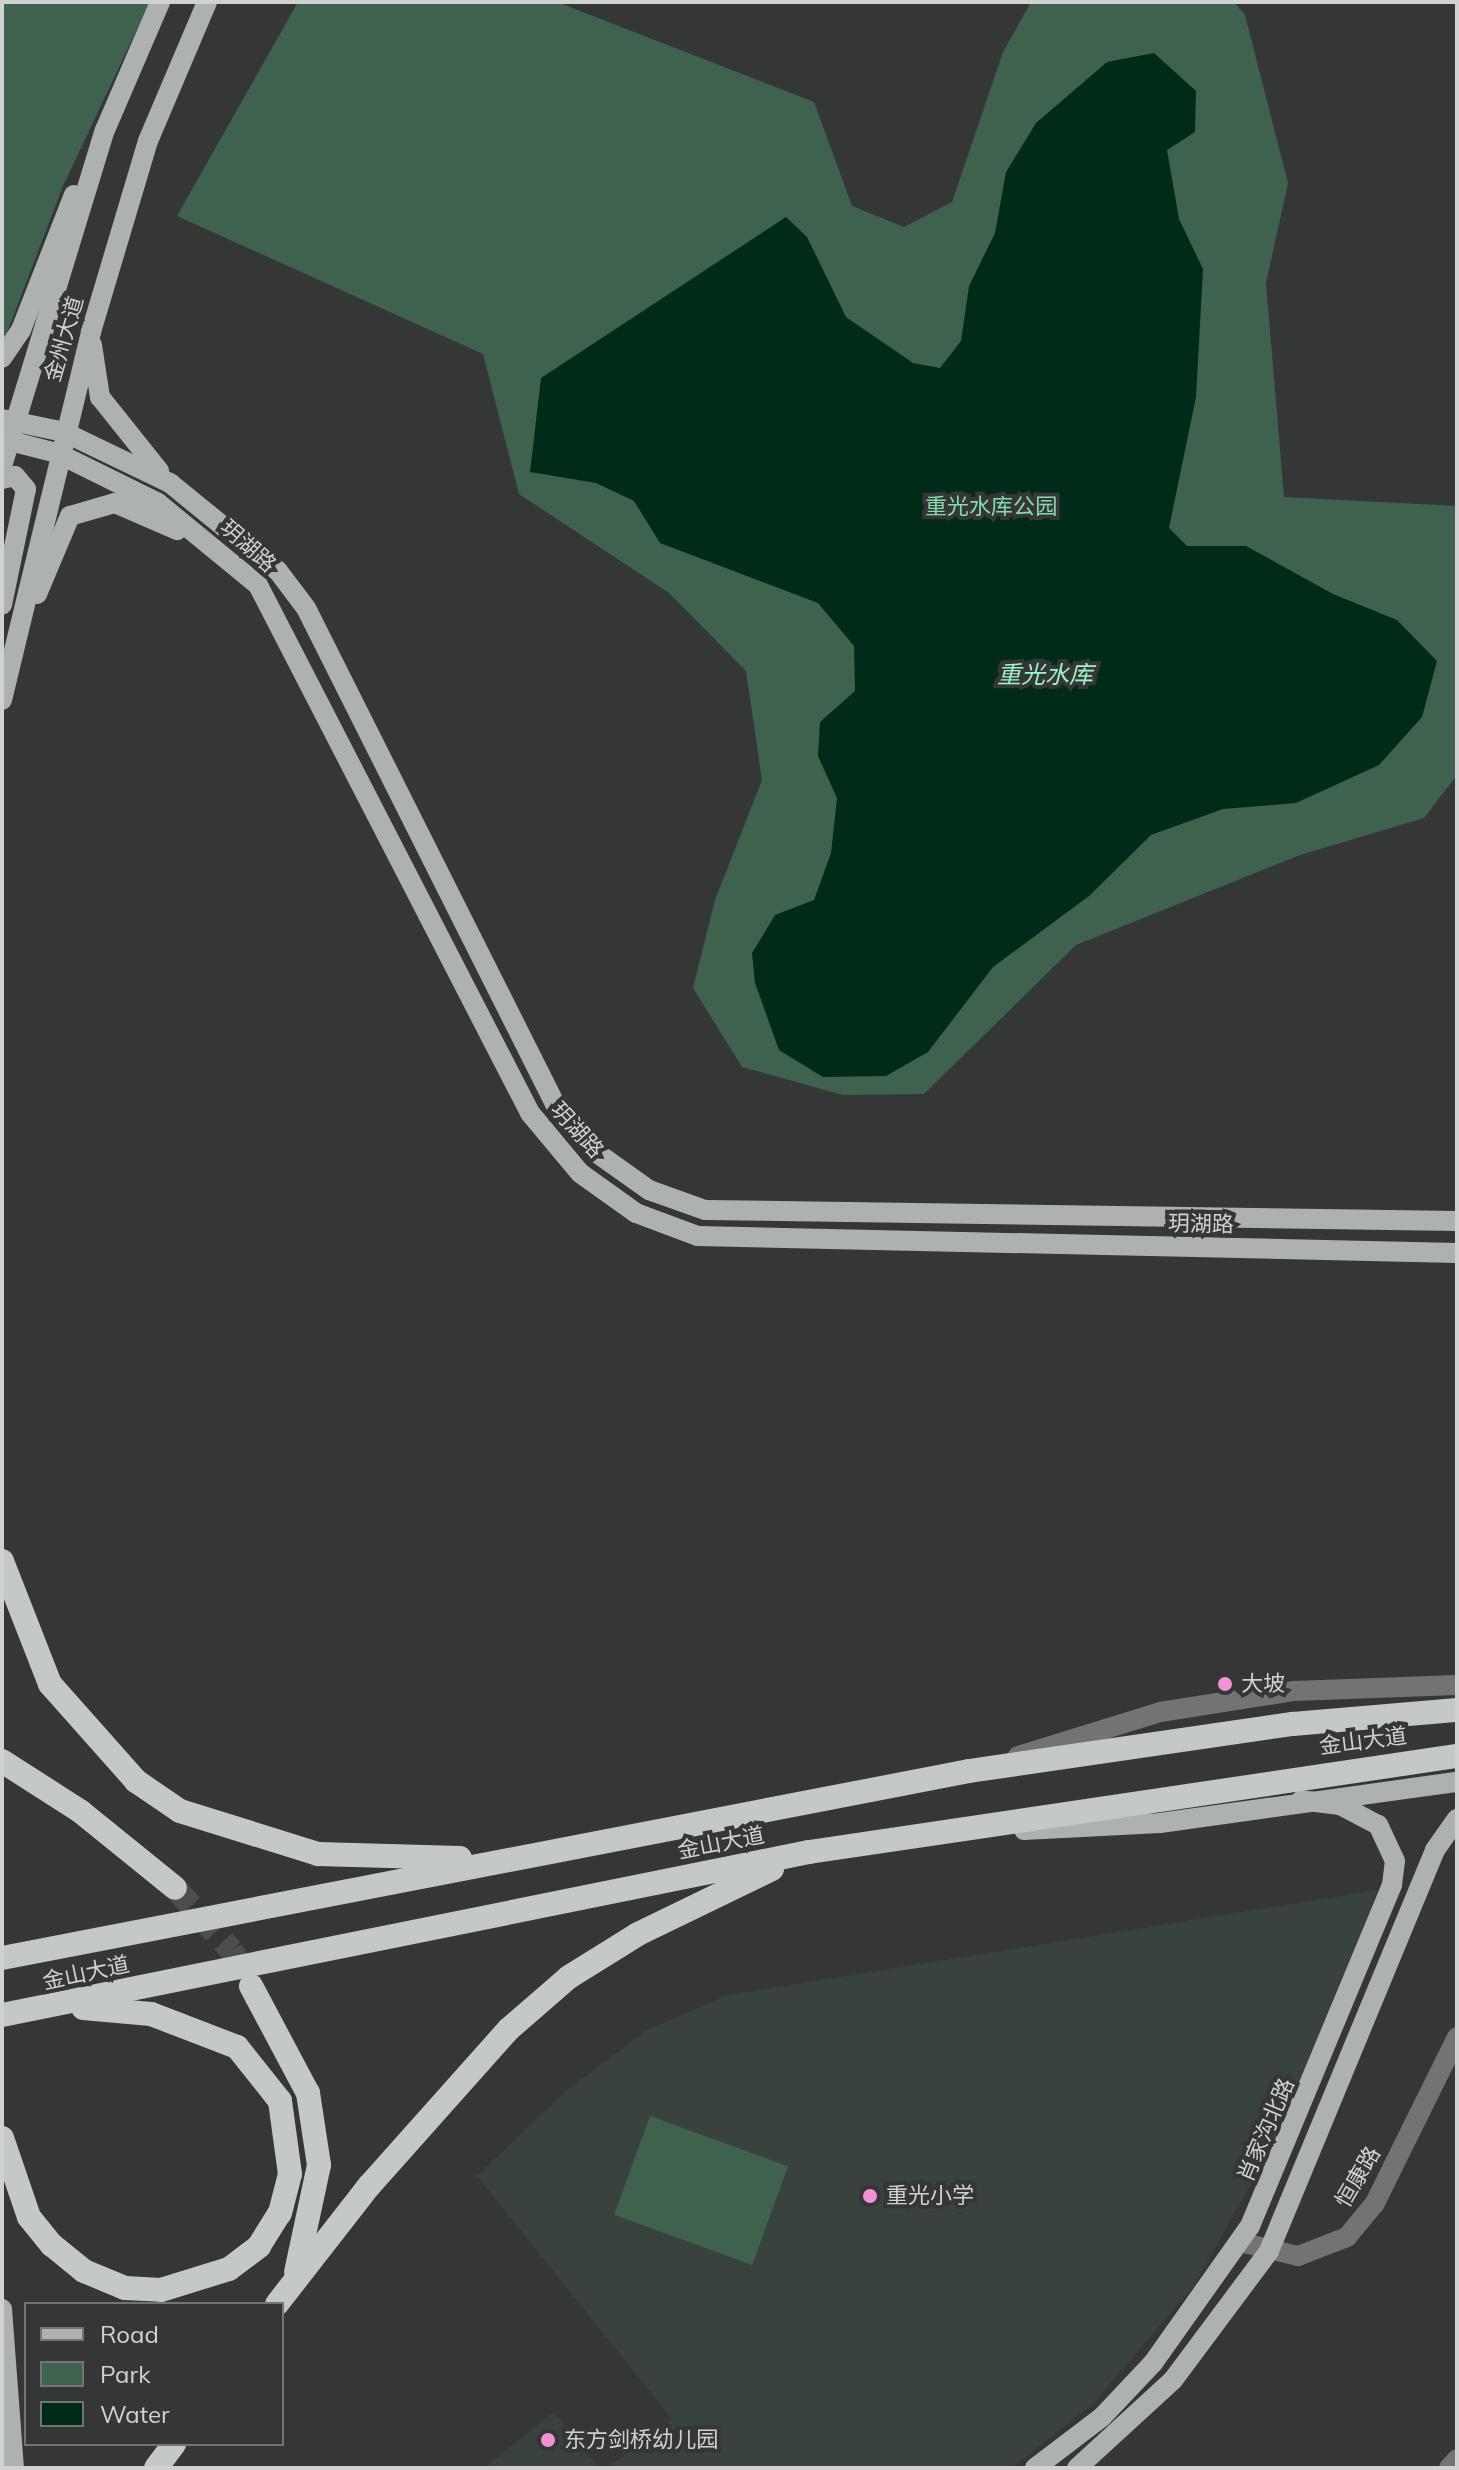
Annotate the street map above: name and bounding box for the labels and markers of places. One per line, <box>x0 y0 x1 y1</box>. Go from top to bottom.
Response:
place label: 大坡 <box>1241 1671 1285 1697</box>
marker: 大坡 <box>1216 1675 1234 1693</box>
place label: 重光小学 <box>886 2183 974 2209</box>
marker: 重光小学 <box>861 2187 879 2205</box>
place label: 东方剑桥幼儿园 <box>564 2427 718 2453</box>
marker: 东方剑桥幼儿园 <box>539 2431 557 2449</box>

